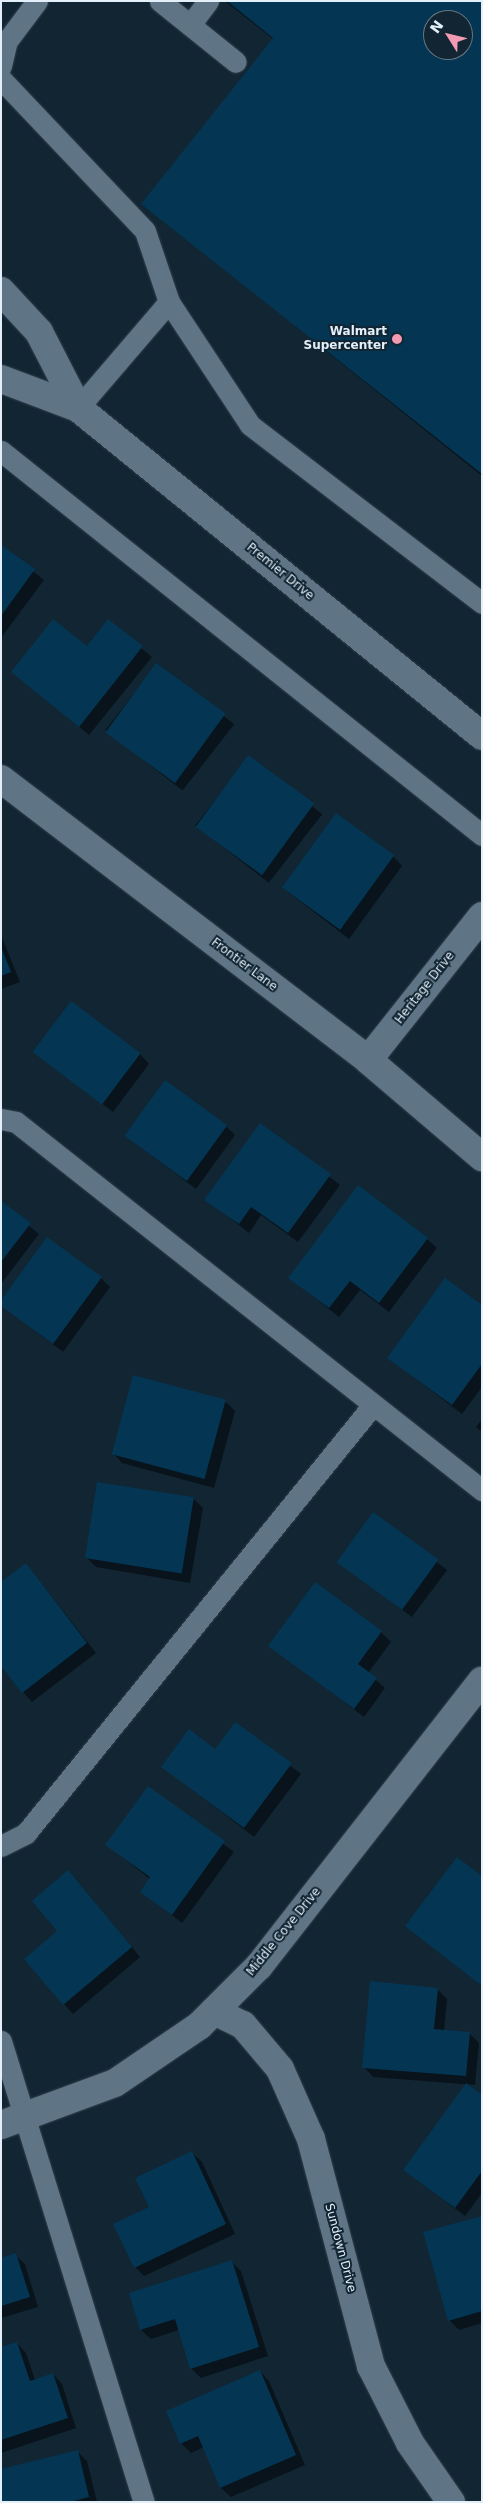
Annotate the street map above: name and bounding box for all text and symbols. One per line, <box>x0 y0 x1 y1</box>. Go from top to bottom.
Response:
north arrow <box>423 10 473 60</box>
text: N <box>427 17 447 36</box>
place label: Walmart Supercenter <box>304 325 387 353</box>
marker: Walmart Supercenter <box>391 333 403 345</box>
street label: Premier Drive <box>244 541 316 603</box>
street label: Frontier Lane <box>208 936 280 994</box>
street label: Heritage Drive <box>392 949 458 1027</box>
street label: Middle Cove Drive <box>244 1885 324 1979</box>
street label: Sundown Drive <box>321 2202 359 2294</box>

